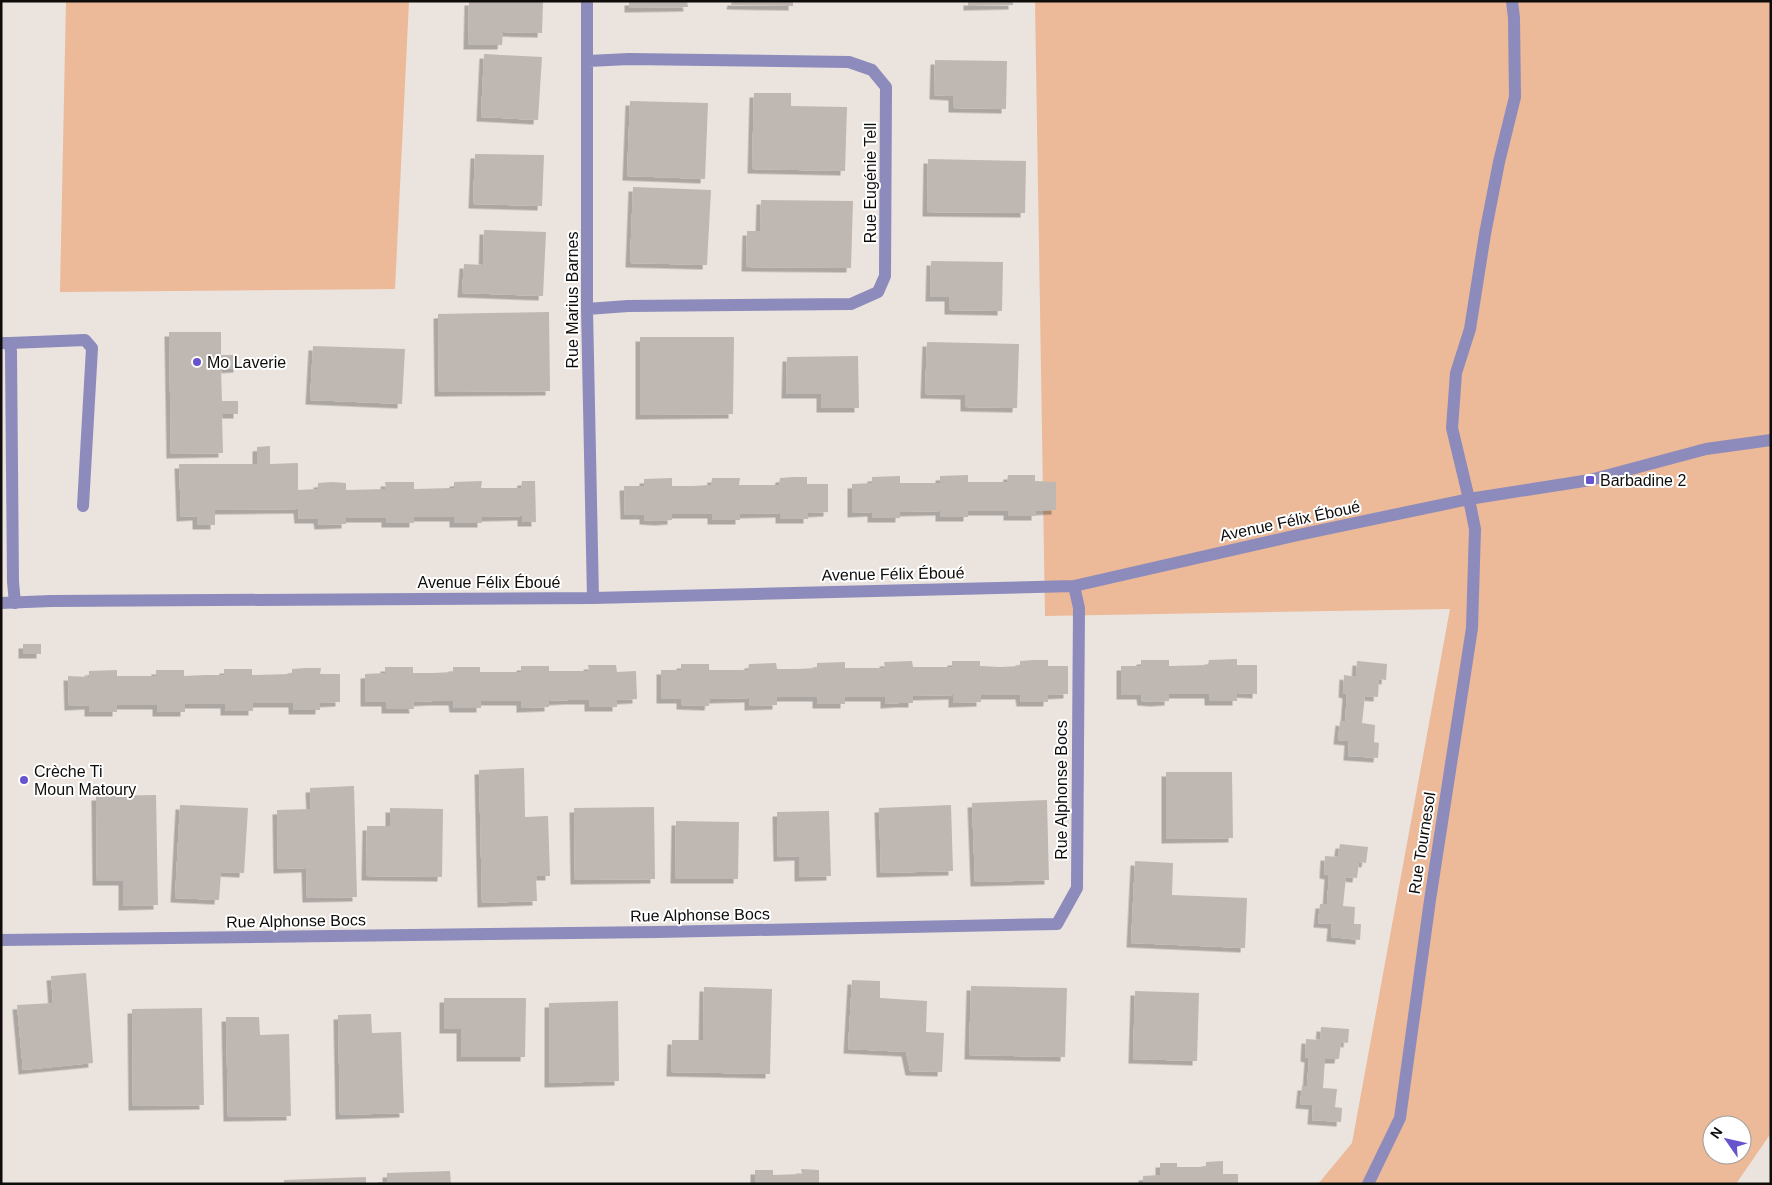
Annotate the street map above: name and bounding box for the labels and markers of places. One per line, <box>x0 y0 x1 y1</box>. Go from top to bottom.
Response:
place label: Mo Laverie <box>207 354 286 371</box>
marker: Mo Laverie <box>191 356 203 368</box>
place label: Barbadine 2 <box>1600 472 1686 489</box>
marker: Barbadine 2 <box>1584 474 1596 486</box>
place label: Crèche Ti Moun Matoury <box>34 763 136 798</box>
marker: Crèche Ti Moun Matoury <box>18 774 30 786</box>

